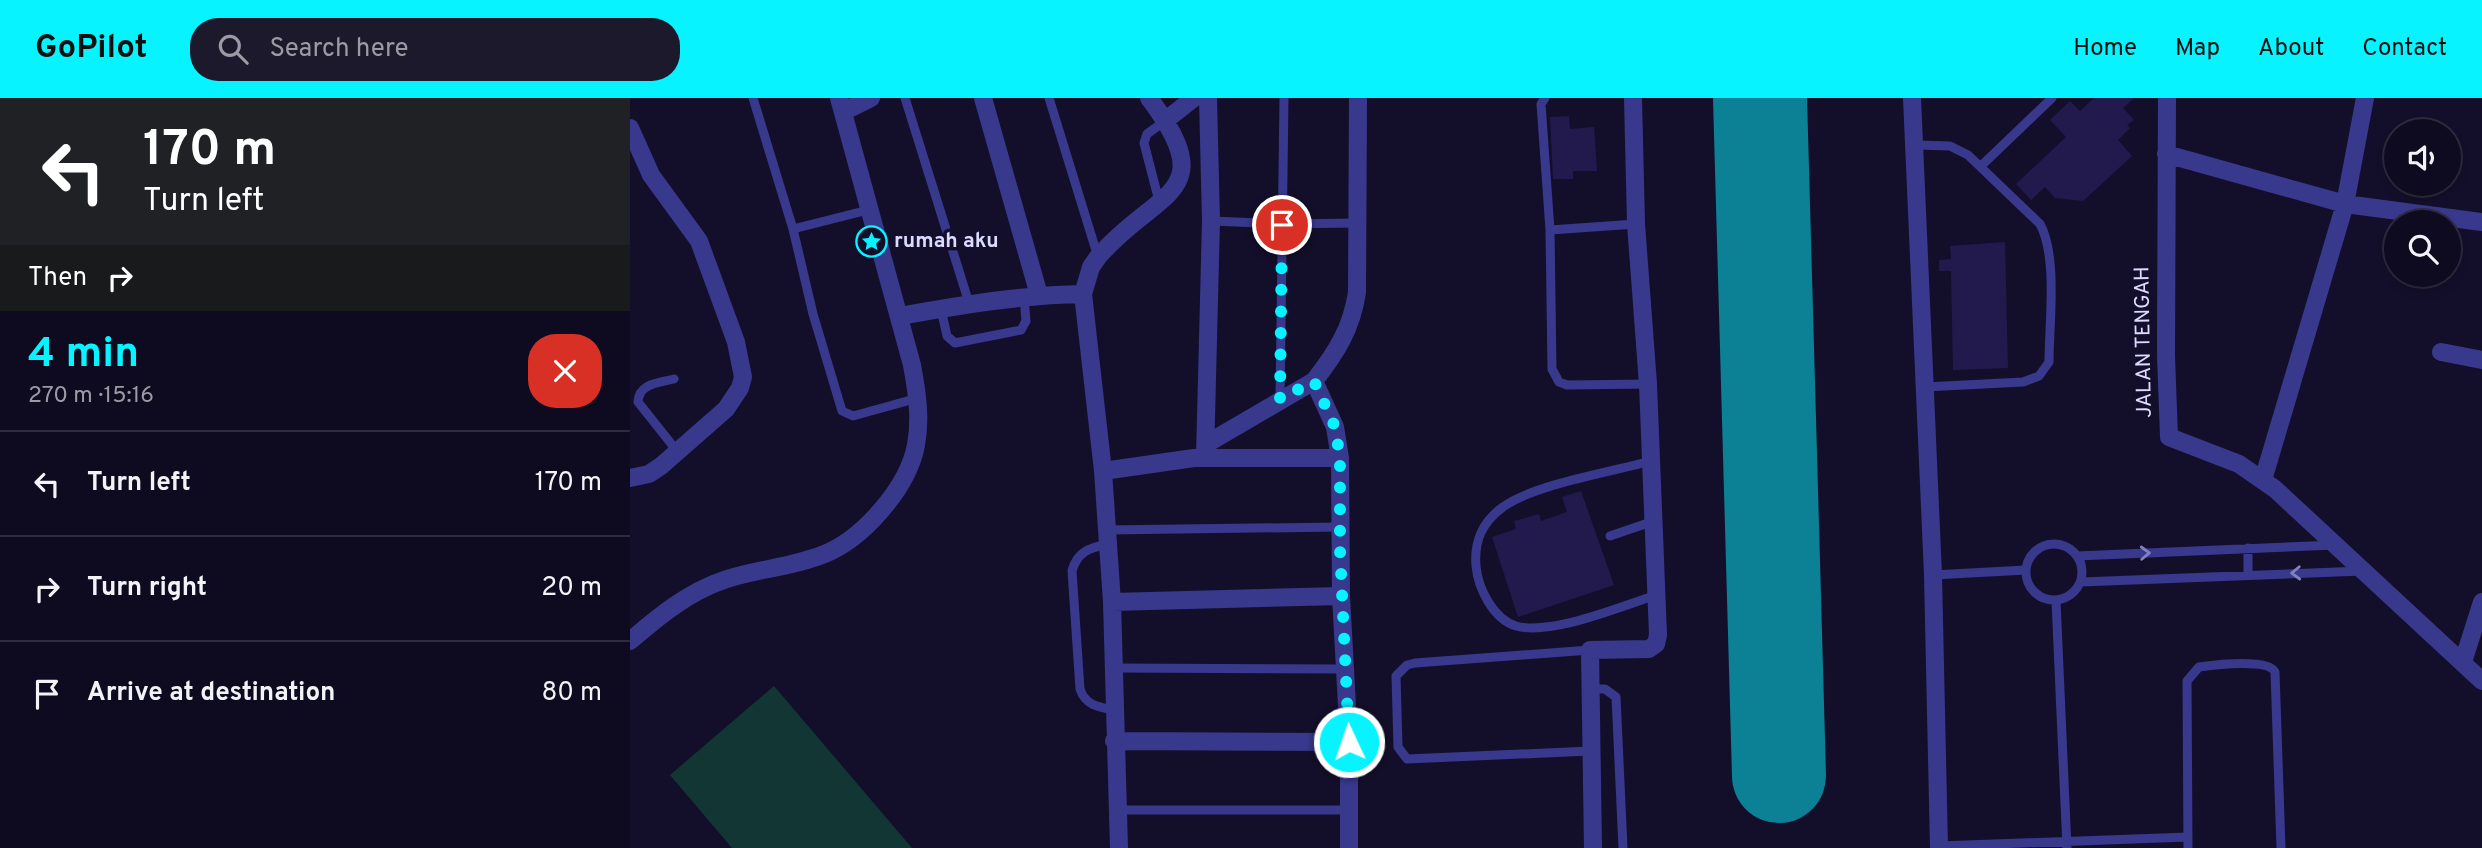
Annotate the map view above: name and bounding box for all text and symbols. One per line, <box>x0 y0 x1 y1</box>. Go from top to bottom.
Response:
search box <box>190 18 680 81</box>
text: GoPilot <box>35 28 148 70</box>
icon: search <box>214 30 252 68</box>
text: Search here <box>270 33 408 66</box>
text: Home <box>2073 34 2137 64</box>
text: Map <box>2175 34 2220 64</box>
text: About <box>2258 34 2324 64</box>
text: Contact <box>2362 34 2447 64</box>
map controls <box>2384 119 2461 287</box>
button: sound <box>2384 119 2461 196</box>
text: 170 m <box>143 121 276 183</box>
icon: left <box>28 126 119 217</box>
text: Turn left <box>143 182 264 222</box>
pin <box>1252 195 1312 255</box>
icon: arrive <box>1263 206 1301 244</box>
button: search <box>2384 210 2461 287</box>
place icon: rumah aku <box>854 224 888 258</box>
place label: rumah aku <box>894 228 999 255</box>
icon: right <box>101 259 139 297</box>
text: Then <box>28 262 87 295</box>
street label: JALAN TENGAH <box>2129 266 2159 418</box>
text: 4 min <box>28 329 139 382</box>
button: close <box>528 334 602 408</box>
text: 270 m · 15:16 <box>28 382 154 411</box>
icon: left <box>28 465 66 503</box>
text: Turn left <box>87 467 191 500</box>
text: 170 m <box>535 467 602 500</box>
one-way arrow <box>2140 545 2151 560</box>
one-way arrow <box>2290 566 2301 581</box>
icon: right <box>28 570 66 608</box>
text: Turn right <box>87 572 207 605</box>
text: 20 m <box>541 572 602 605</box>
icon: arrive <box>28 675 66 713</box>
text: Arrive at destination <box>87 677 335 710</box>
text: 80 m <box>542 677 602 710</box>
position arrow <box>1312 705 1386 779</box>

